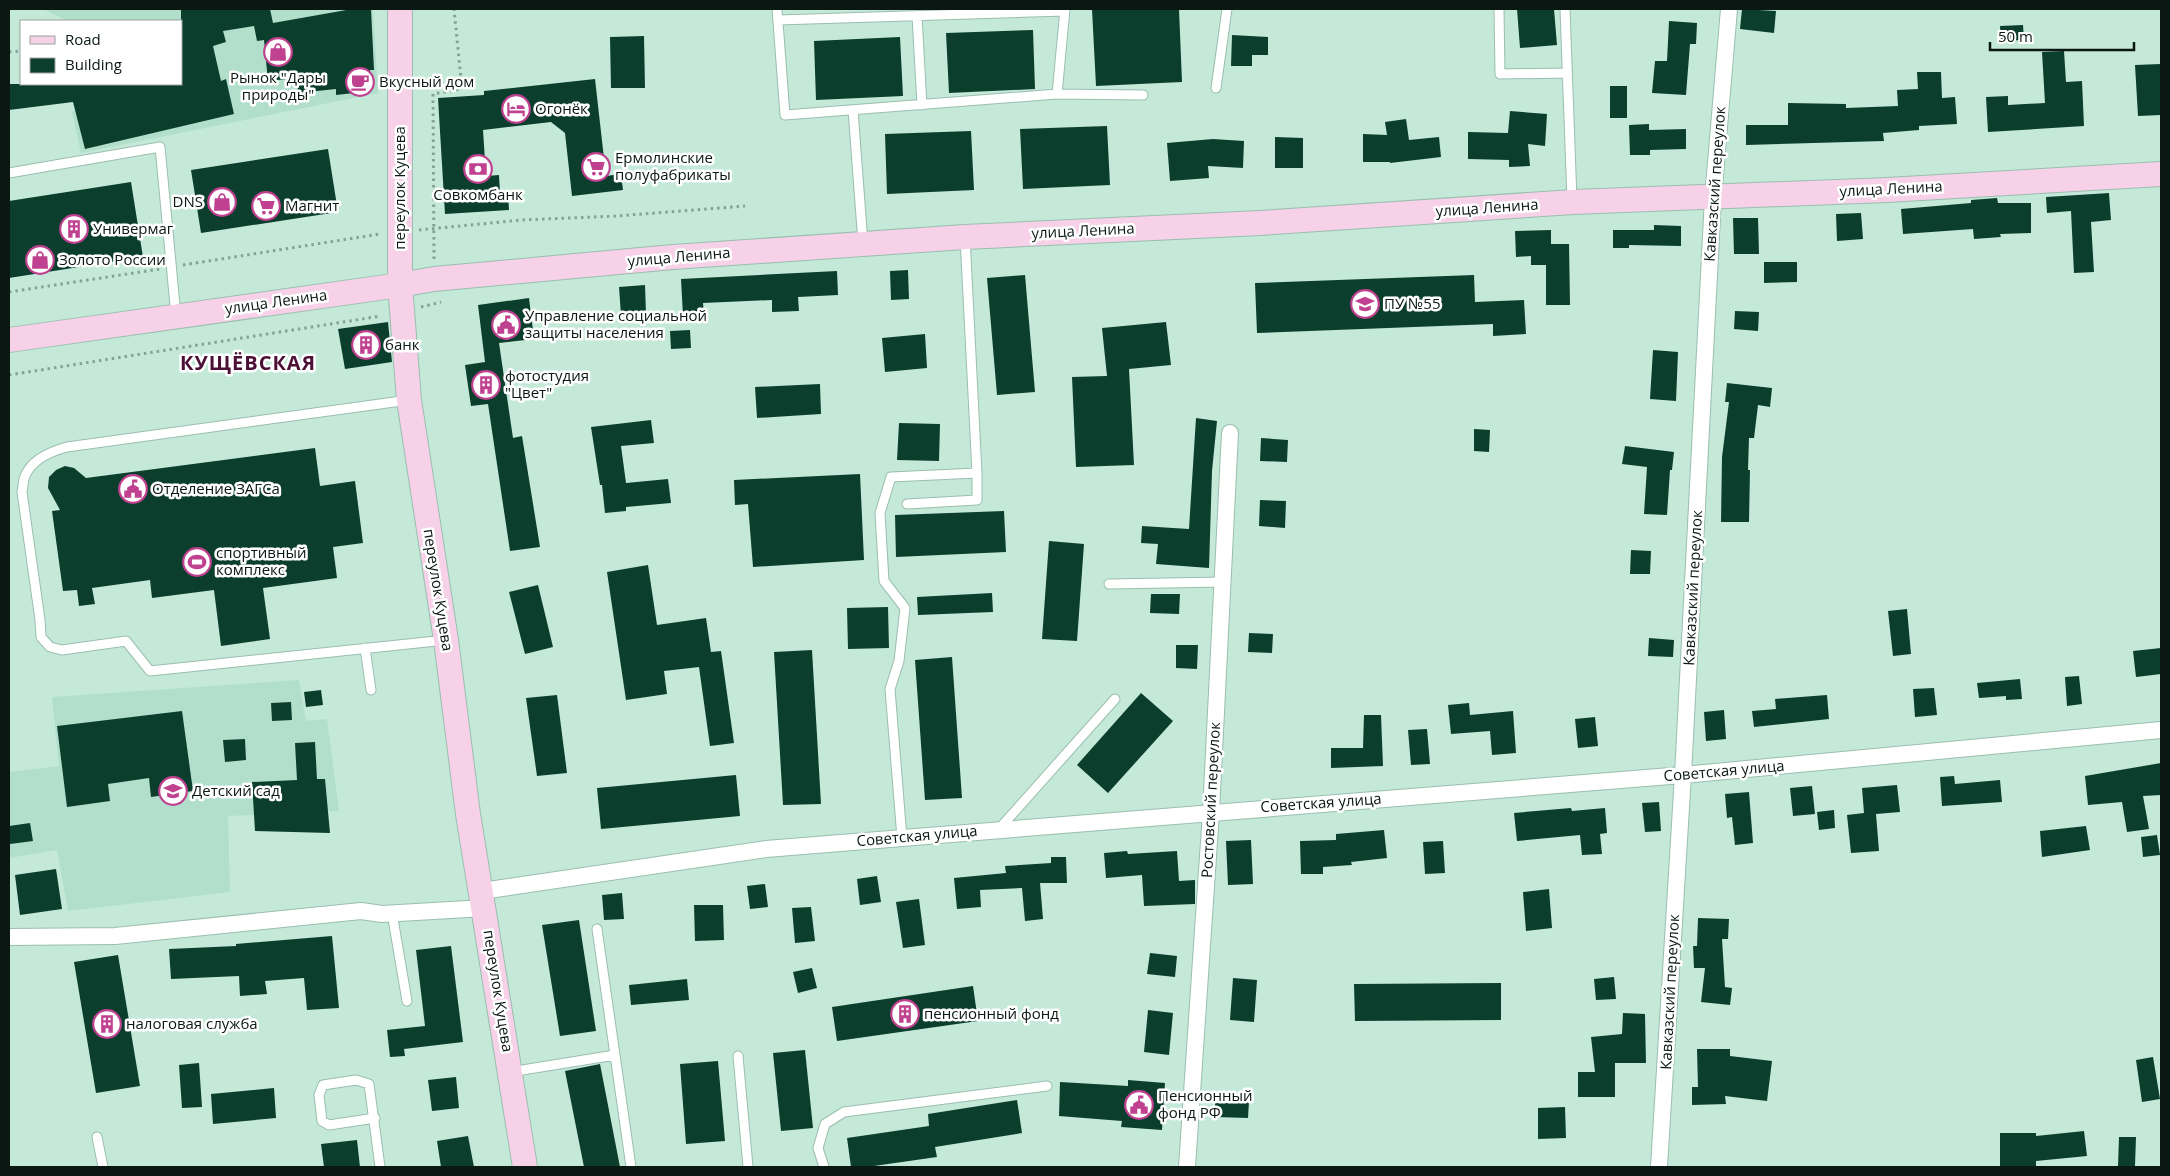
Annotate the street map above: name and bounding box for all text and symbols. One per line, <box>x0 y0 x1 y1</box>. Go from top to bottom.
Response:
legend <box>20 20 182 85</box>
scale bar <box>1990 20 2134 52</box>
text: 50 m <box>1998 26 2033 46</box>
text: Road <box>65 29 101 49</box>
shop icon: Рынок "Дары природы" <box>263 37 293 67</box>
text: Building <box>65 54 122 74</box>
place label: Рынок "Дары природы" <box>230 67 326 104</box>
cafe icon: Вкусный дом <box>345 67 375 97</box>
place label: Вкусный дом <box>379 71 474 91</box>
hotel icon: Огонёк <box>501 94 531 124</box>
place label: Огонёк <box>535 98 588 118</box>
street label: Кавказский переулок <box>1699 105 1729 262</box>
street label: переулок Куцева <box>389 126 409 250</box>
place label: Ермолинские полуфабрикаты <box>615 147 731 184</box>
supermarket icon: Ермолинские полуфабрикаты <box>581 152 611 182</box>
bank icon: Совкомбанк <box>463 154 493 184</box>
street label: улица Ленина <box>1839 175 1943 201</box>
place label: Совкомбанк <box>433 184 523 204</box>
shop icon: DNS <box>207 187 237 217</box>
place label: DNS <box>173 191 203 211</box>
supermarket icon: Магнит <box>251 191 281 221</box>
street label: улица Ленина <box>1435 193 1539 221</box>
place label: Магнит <box>285 195 339 215</box>
building icon: Универмаг <box>59 214 89 244</box>
street label: улица Ленина <box>1031 217 1135 243</box>
place label: Универмаг <box>93 218 174 238</box>
street label: улица Ленина <box>627 242 731 270</box>
shop icon: Золото России <box>25 245 55 275</box>
place label: Золото России <box>59 249 166 269</box>
street label: улица Ленина <box>223 284 328 318</box>
school or university icon: ПУ №55 <box>1350 289 1380 319</box>
place label: ПУ №55 <box>1384 293 1441 313</box>
place label: Управление социальной защиты населения <box>525 305 707 342</box>
public building icon: Управление социальной защиты населения <box>491 310 521 340</box>
building icon: банк <box>351 330 381 360</box>
place label: банк <box>385 334 420 354</box>
district label: КУЩЁВСКАЯ <box>180 349 316 376</box>
place label: фотостудия "Цвет" <box>505 365 589 402</box>
building icon: фотостудия "Цвет" <box>471 370 501 400</box>
public building icon: Отделение ЗАГСа <box>118 474 148 504</box>
place label: Отделение ЗАГСа <box>152 478 280 498</box>
street label: Кавказский переулок <box>1678 510 1706 666</box>
street label: переулок Куцева <box>419 527 459 652</box>
place label: спортивный комплекс <box>216 542 306 579</box>
sports icon: спортивный комплекс <box>182 547 212 577</box>
street label: Ростовский переулок <box>1196 721 1224 878</box>
street label: Советская улица <box>1663 755 1785 785</box>
school or university icon: Детский сад <box>158 776 188 806</box>
place label: Детский сад <box>192 780 280 800</box>
street label: Советская улица <box>1260 788 1382 816</box>
street label: Советская улица <box>856 820 978 850</box>
street label: Кавказский переулок <box>1655 914 1683 1070</box>
street label: переулок Куцева <box>479 928 519 1053</box>
building icon: пенсионный фонд <box>890 999 920 1029</box>
place label: пенсионный фонд <box>924 1003 1059 1023</box>
building icon: налоговая служба <box>92 1009 122 1039</box>
place label: налоговая служба <box>126 1013 258 1033</box>
place label: Пенсионный фонд РФ <box>1158 1085 1253 1122</box>
public building icon: Пенсионный фонд РФ <box>1124 1090 1154 1120</box>

